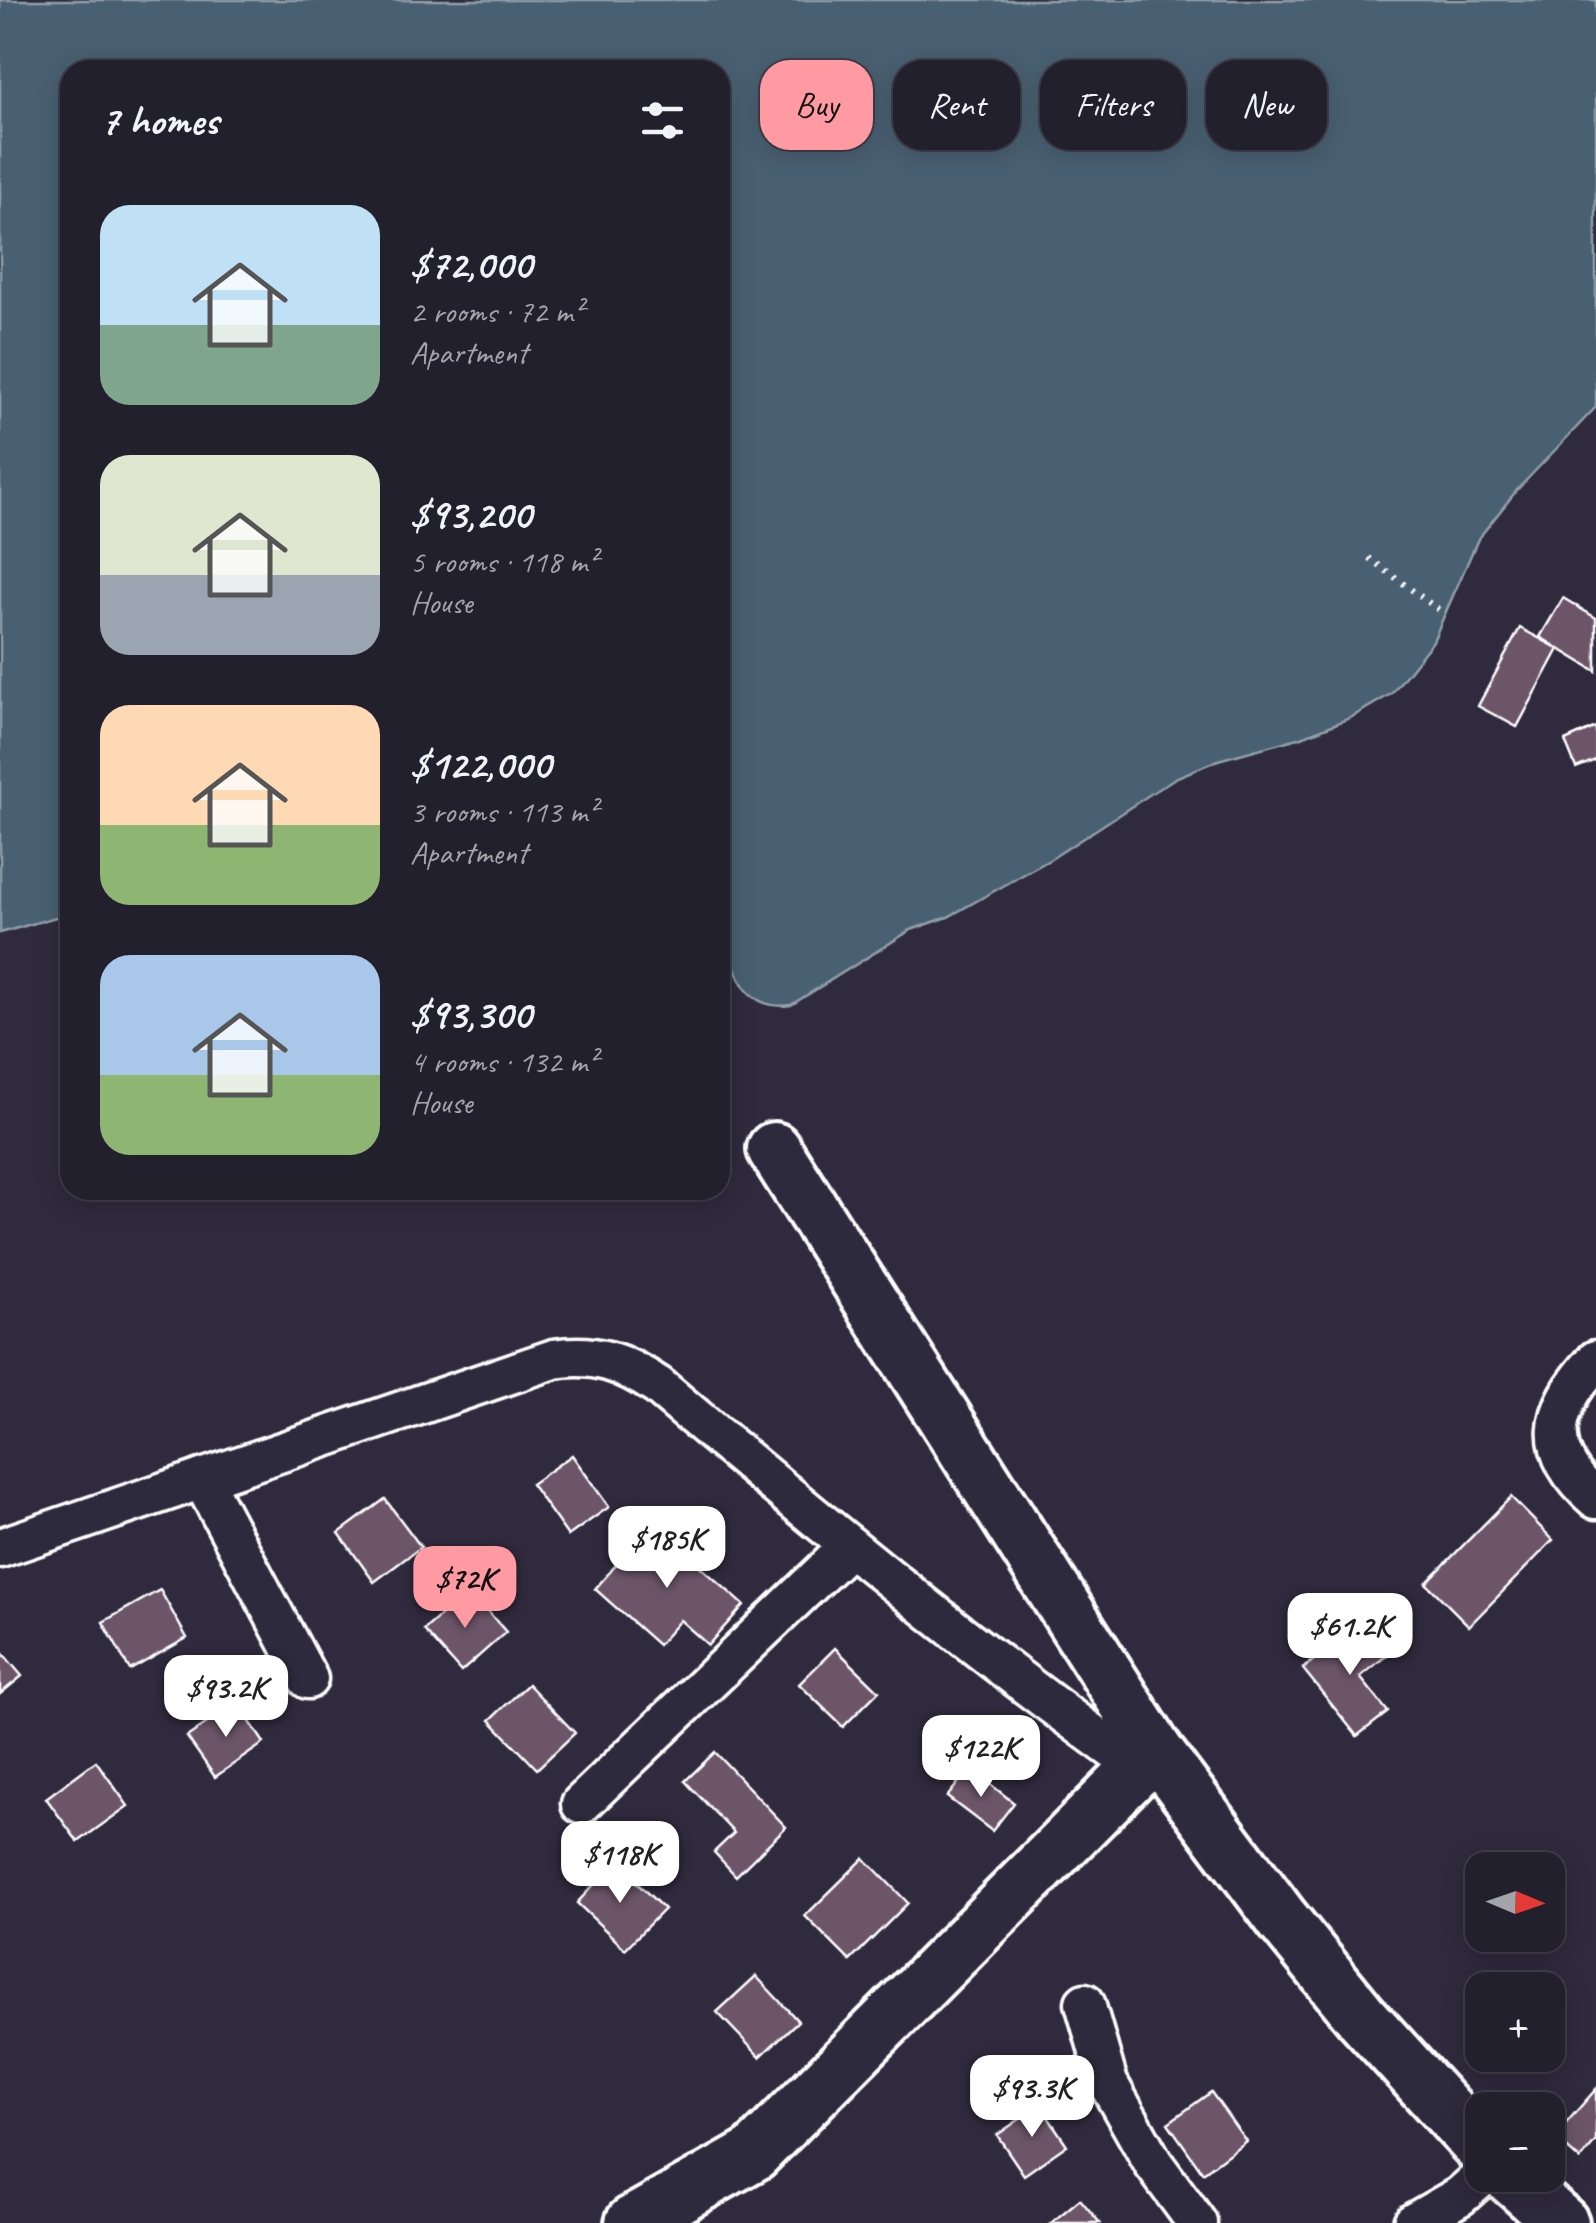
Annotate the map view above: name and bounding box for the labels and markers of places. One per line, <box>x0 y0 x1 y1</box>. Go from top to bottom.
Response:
pin: $185K <box>597 1506 737 1591</box>
pin: $72K <box>406 1546 524 1631</box>
pin: $61.2K <box>1269 1593 1431 1678</box>
pin: $93.2K <box>145 1655 307 1740</box>
pin: $122K <box>911 1715 1051 1800</box>
pin: $118K <box>550 1821 690 1906</box>
pin: $93.3K <box>951 2055 1113 2140</box>

